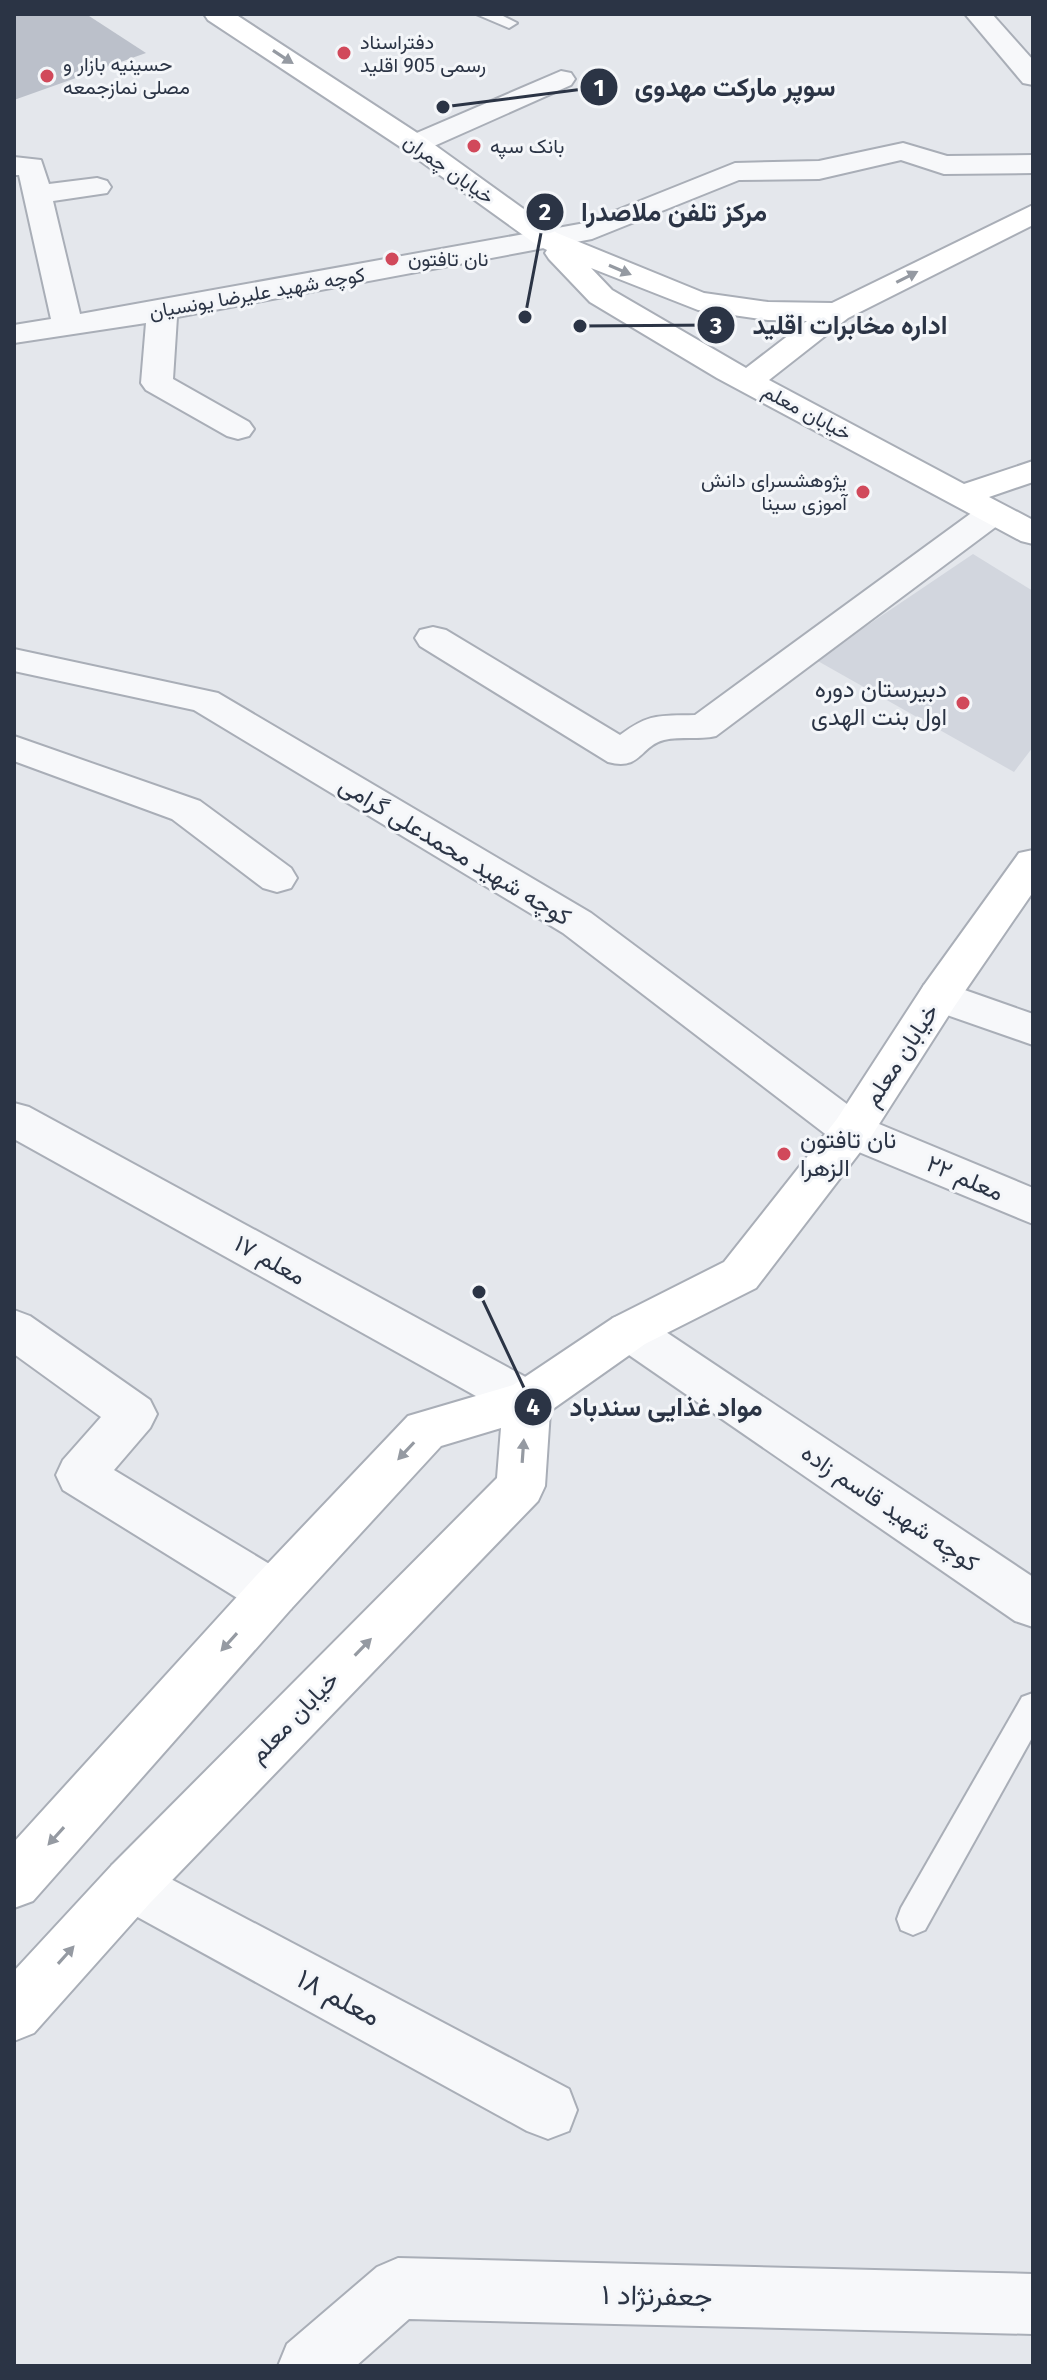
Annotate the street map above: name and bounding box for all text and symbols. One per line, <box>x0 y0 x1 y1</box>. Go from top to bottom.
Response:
place label: دفتراسناد رسمی 905 اقلید <box>360 30 486 78</box>
marker: دفتراسناد رسمی 905 اقلید <box>335 44 353 62</box>
one-way arrow <box>272 49 293 64</box>
place label: حسینیه بازار و مصلی نمازجمعه <box>63 52 190 100</box>
callout: سوپر مارکت مهدوی <box>579 62 851 112</box>
marker: حسینیه بازار و مصلی نمازجمعه <box>38 67 56 85</box>
text: سوپر مارکت مهدوی <box>635 72 835 105</box>
text: 1 <box>593 74 605 102</box>
street label: خیابان چمران <box>398 129 499 211</box>
place label: بانک سپه <box>490 134 564 160</box>
marker: بانک سپه <box>465 137 483 155</box>
callout: مرکز تلفن ملاصدرا <box>525 187 783 237</box>
text: مرکز تلفن ملاصدرا <box>581 197 767 228</box>
text: 2 <box>539 198 551 226</box>
place label: نان تافتون <box>408 247 488 272</box>
marker: نان تافتون <box>383 250 401 268</box>
street label: کوچه شهید علیرضا یونسیان <box>147 262 367 326</box>
one-way arrow <box>608 263 632 276</box>
one-way arrow <box>895 270 918 284</box>
callout: اداره مخابرات اقلید <box>696 300 963 350</box>
text: اداره مخابرات اقلید <box>753 310 947 341</box>
text: 3 <box>709 312 722 340</box>
street label: خیابان معلم <box>758 379 855 446</box>
place label: پژوهشسرای دانش آموزی سینا <box>701 468 848 516</box>
marker: پژوهشسرای دانش آموزی سینا <box>854 483 872 501</box>
place label: دبیرستان دوره اول بنت الهدی <box>811 675 947 732</box>
marker: دبیرستان دوره اول بنت الهدی <box>954 694 972 712</box>
street label: کوچه شهید محمدعلی گرامی <box>333 771 576 933</box>
street label: خیابان معلم <box>858 999 946 1113</box>
place label: نان تافتون الزهرا <box>800 1126 896 1183</box>
marker: نان تافتون الزهرا <box>775 1145 793 1163</box>
street label: معلم ۲۲ <box>922 1149 1008 1209</box>
street label: معلم ۱۷ <box>229 1229 310 1293</box>
callout: مواد غذایی سندباد <box>513 1382 778 1432</box>
text: مواد غذایی سندباد <box>569 1392 763 1423</box>
text: 4 <box>526 1393 540 1421</box>
one-way arrow <box>517 1438 530 1463</box>
street label: کوچه شهید قاسم زاده <box>795 1438 984 1579</box>
one-way arrow <box>397 1441 415 1460</box>
one-way arrow <box>221 1631 238 1651</box>
one-way arrow <box>353 1638 372 1657</box>
street label: خیابان معلم <box>243 1665 346 1770</box>
one-way arrow <box>48 1825 65 1845</box>
one-way arrow <box>57 1946 75 1965</box>
street label: معلم ۱۸ <box>291 1962 386 2035</box>
street label: جعفرنژاد ۱ <box>601 2278 713 2314</box>

